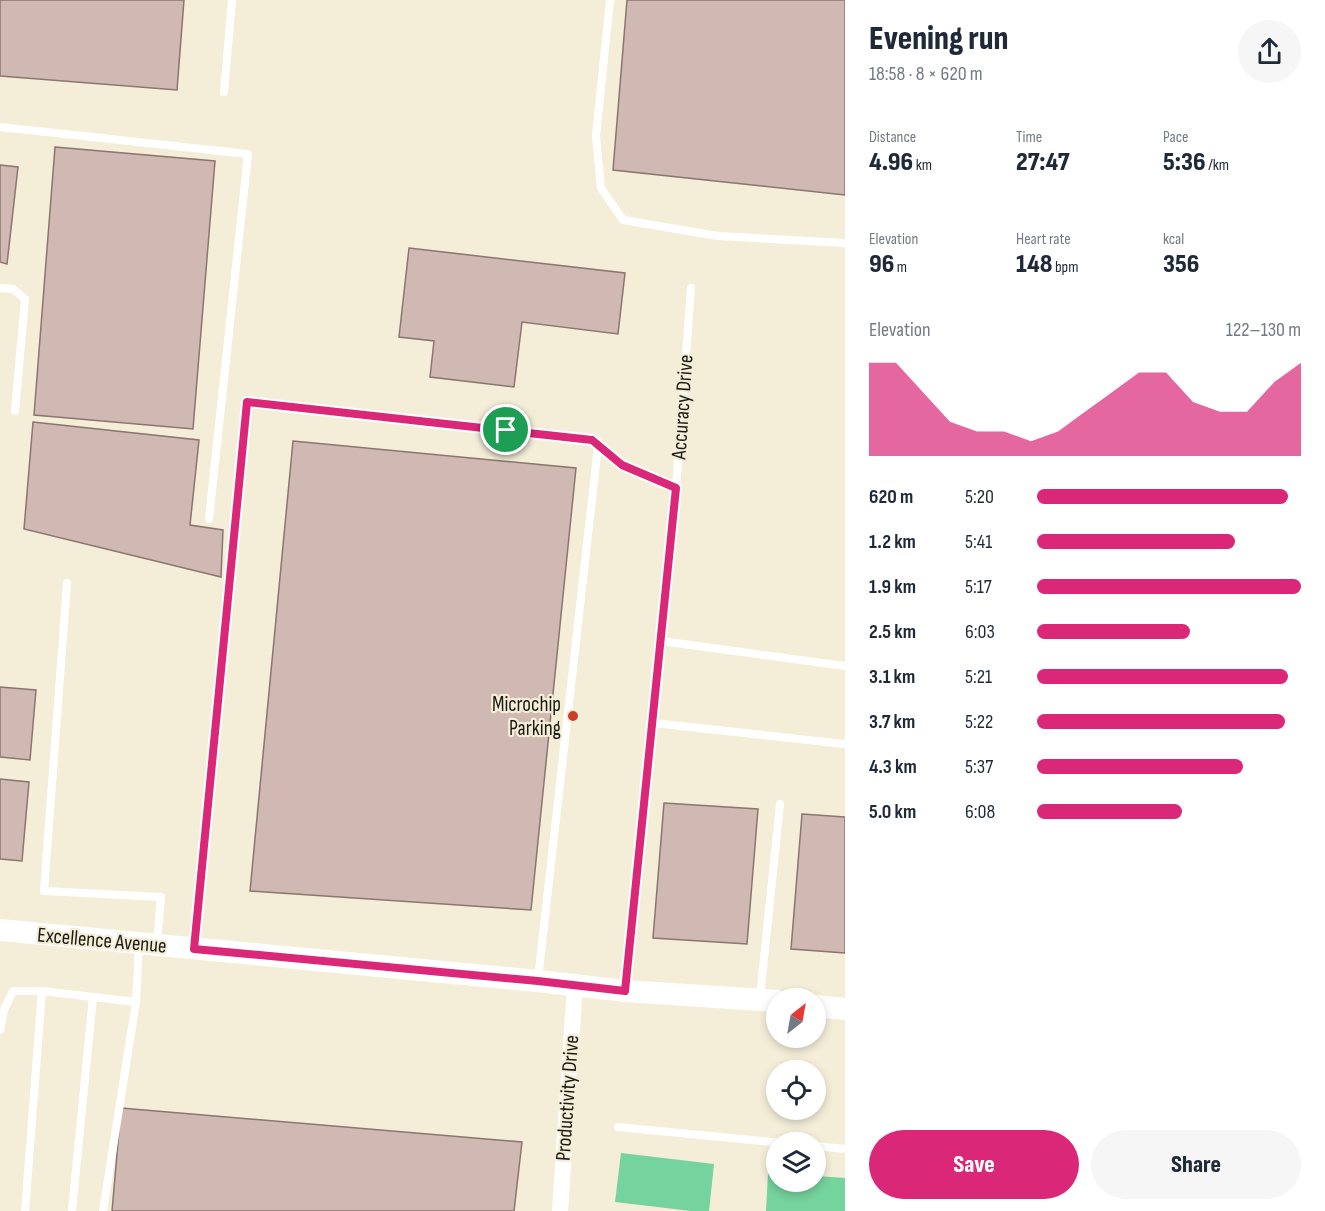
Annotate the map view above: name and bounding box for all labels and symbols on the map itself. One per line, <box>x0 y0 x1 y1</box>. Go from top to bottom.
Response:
street label: Accuracy Drive <box>666 354 699 461</box>
pin <box>480 404 531 455</box>
place label: Microchip Parking <box>492 692 561 741</box>
marker: Microchip Parking <box>566 709 580 723</box>
street label: Excellence Avenue <box>36 922 168 959</box>
north arrow <box>766 988 826 1048</box>
street label: Productivity Drive <box>551 1034 584 1162</box>

